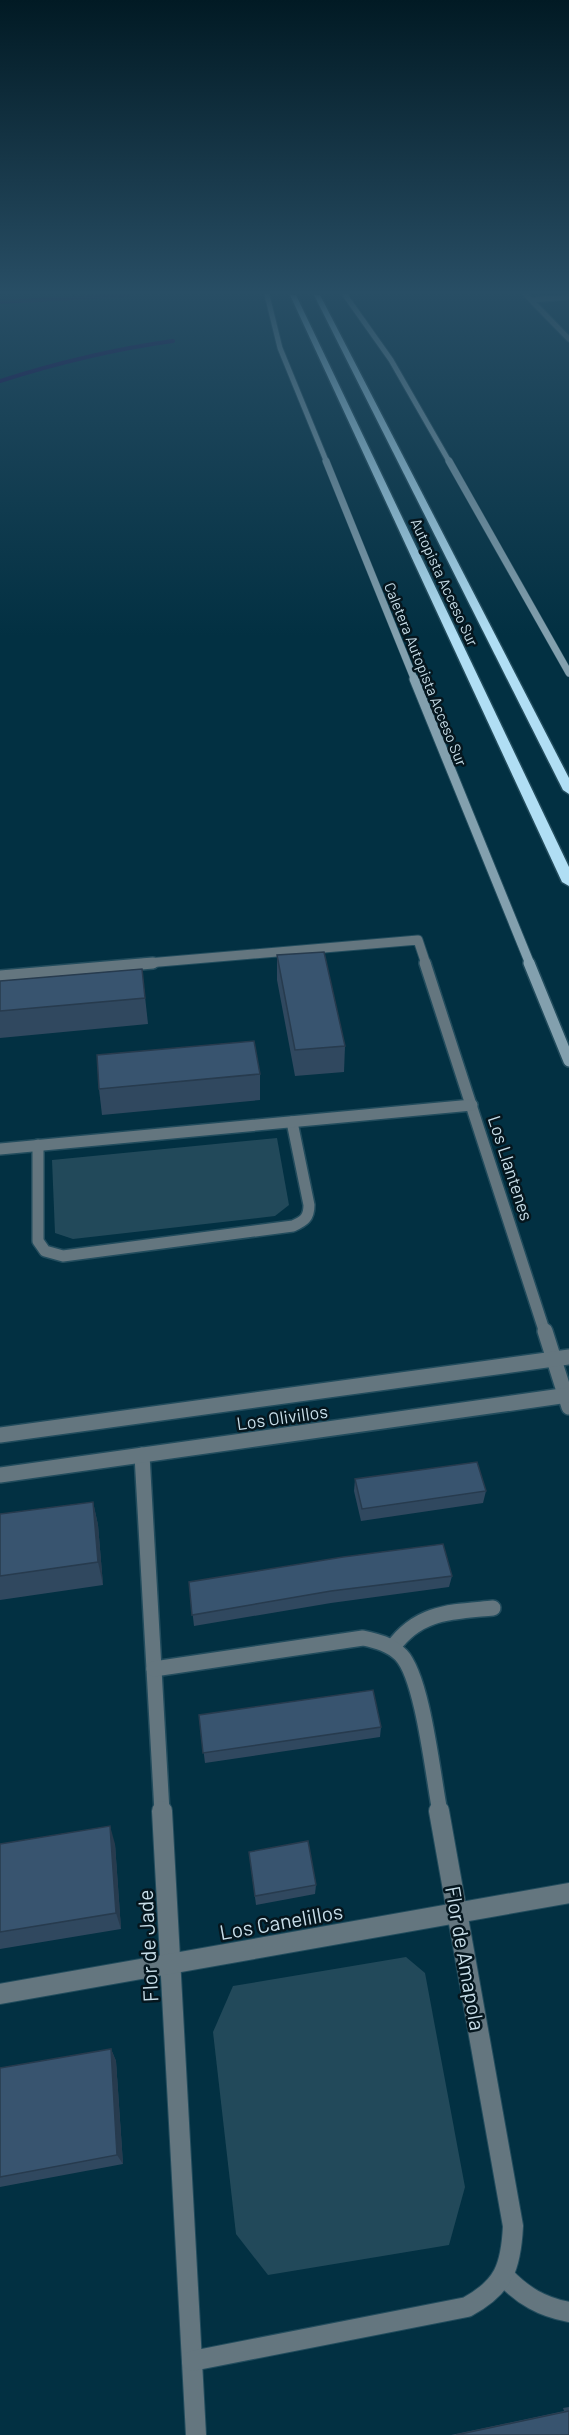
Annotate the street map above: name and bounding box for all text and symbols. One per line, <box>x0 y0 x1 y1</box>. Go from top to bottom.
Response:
street label: Autopista Acceso Sur <box>407 515 483 649</box>
street label: Caletera Autopista Acceso Sur <box>381 580 471 769</box>
street label: Los Llantenes <box>484 1113 538 1223</box>
street label: Los Olivillos <box>235 1400 329 1434</box>
street label: Flor de Amapola <box>441 1884 491 2032</box>
street label: Flor de Jade <box>132 1889 162 2003</box>
street label: Los Canelillos <box>217 1898 345 1944</box>

